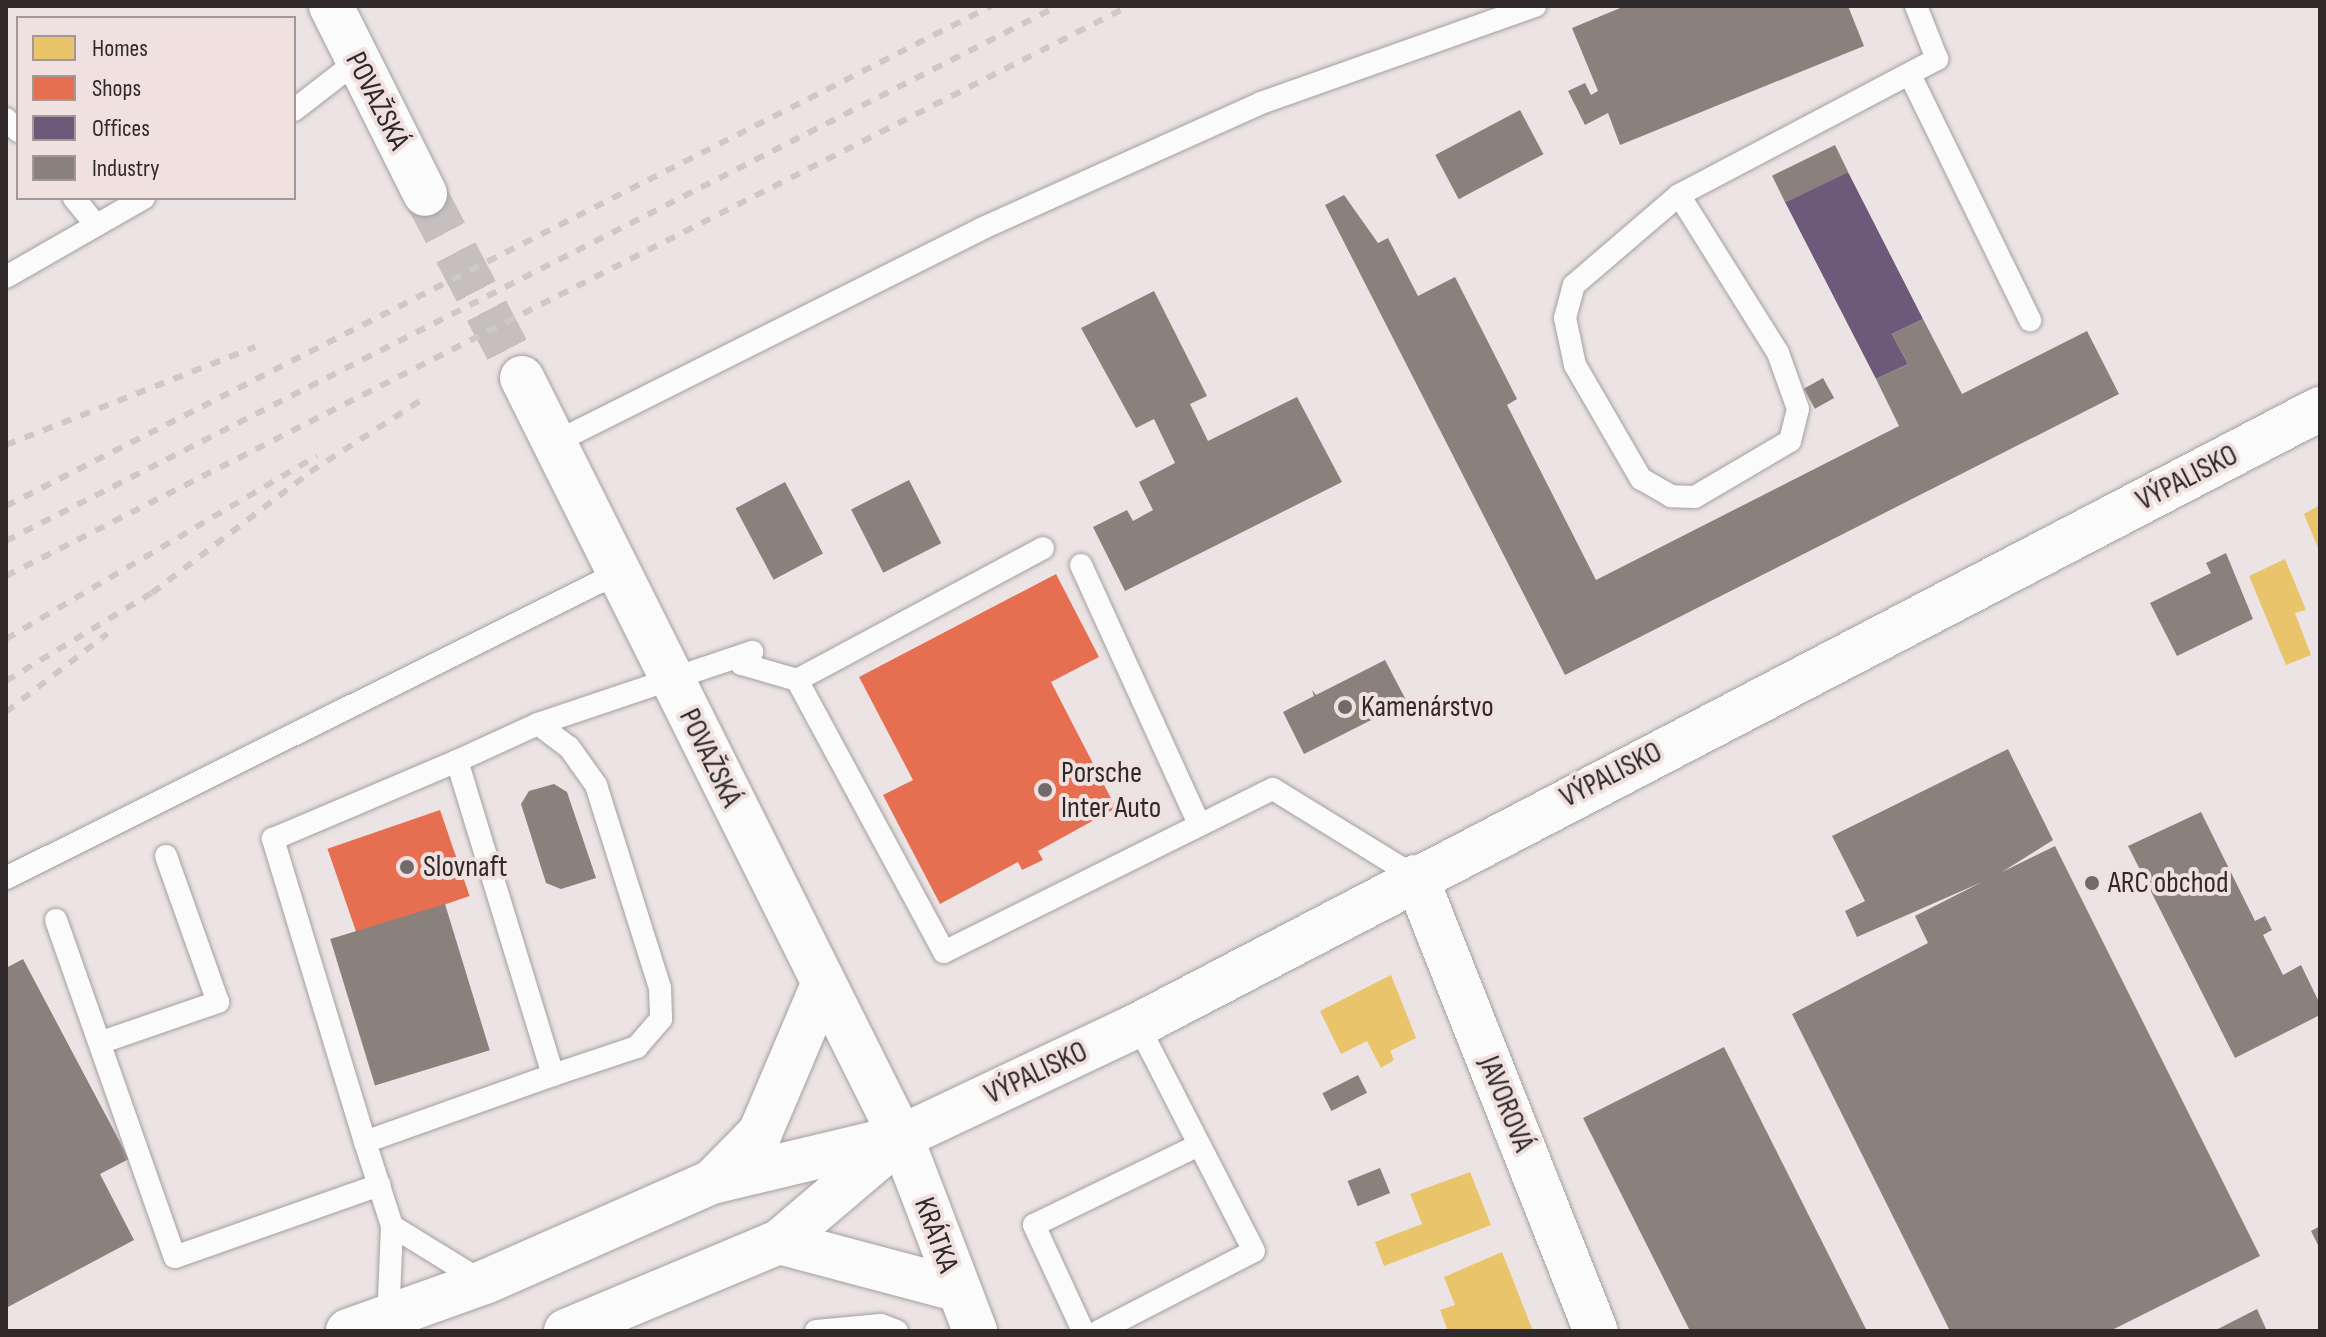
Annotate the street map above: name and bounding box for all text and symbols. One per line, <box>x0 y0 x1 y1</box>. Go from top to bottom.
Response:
legend <box>16 16 296 200</box>
text: Homes <box>92 34 148 63</box>
street label: POVAŽSKÁ <box>337 46 417 156</box>
text: Shops <box>92 74 141 103</box>
text: Offices <box>92 114 150 143</box>
text: Industry <box>92 154 159 183</box>
street label: VÝPALISKO <box>2130 437 2244 519</box>
place label: Kamenárstvo <box>1361 689 1494 725</box>
marker: Kamenárstvo <box>1336 698 1354 716</box>
street label: POVAŽSKÁ <box>671 703 749 813</box>
street label: VÝPALISKO <box>1554 734 1668 816</box>
place label: Porsche Inter Auto <box>1061 755 1161 826</box>
marker: Porsche Inter Auto <box>1036 781 1054 799</box>
place label: Slovnaft <box>423 849 507 885</box>
marker: Slovnaft <box>398 858 416 876</box>
place label: ARC obchod <box>2108 865 2229 901</box>
marker: ARC obchod <box>2083 874 2101 892</box>
street label: VÝPALISKO <box>979 1034 1093 1112</box>
street label: JAVOROVÁ <box>1471 1051 1541 1157</box>
street label: KRÁTKA <box>906 1193 966 1277</box>

